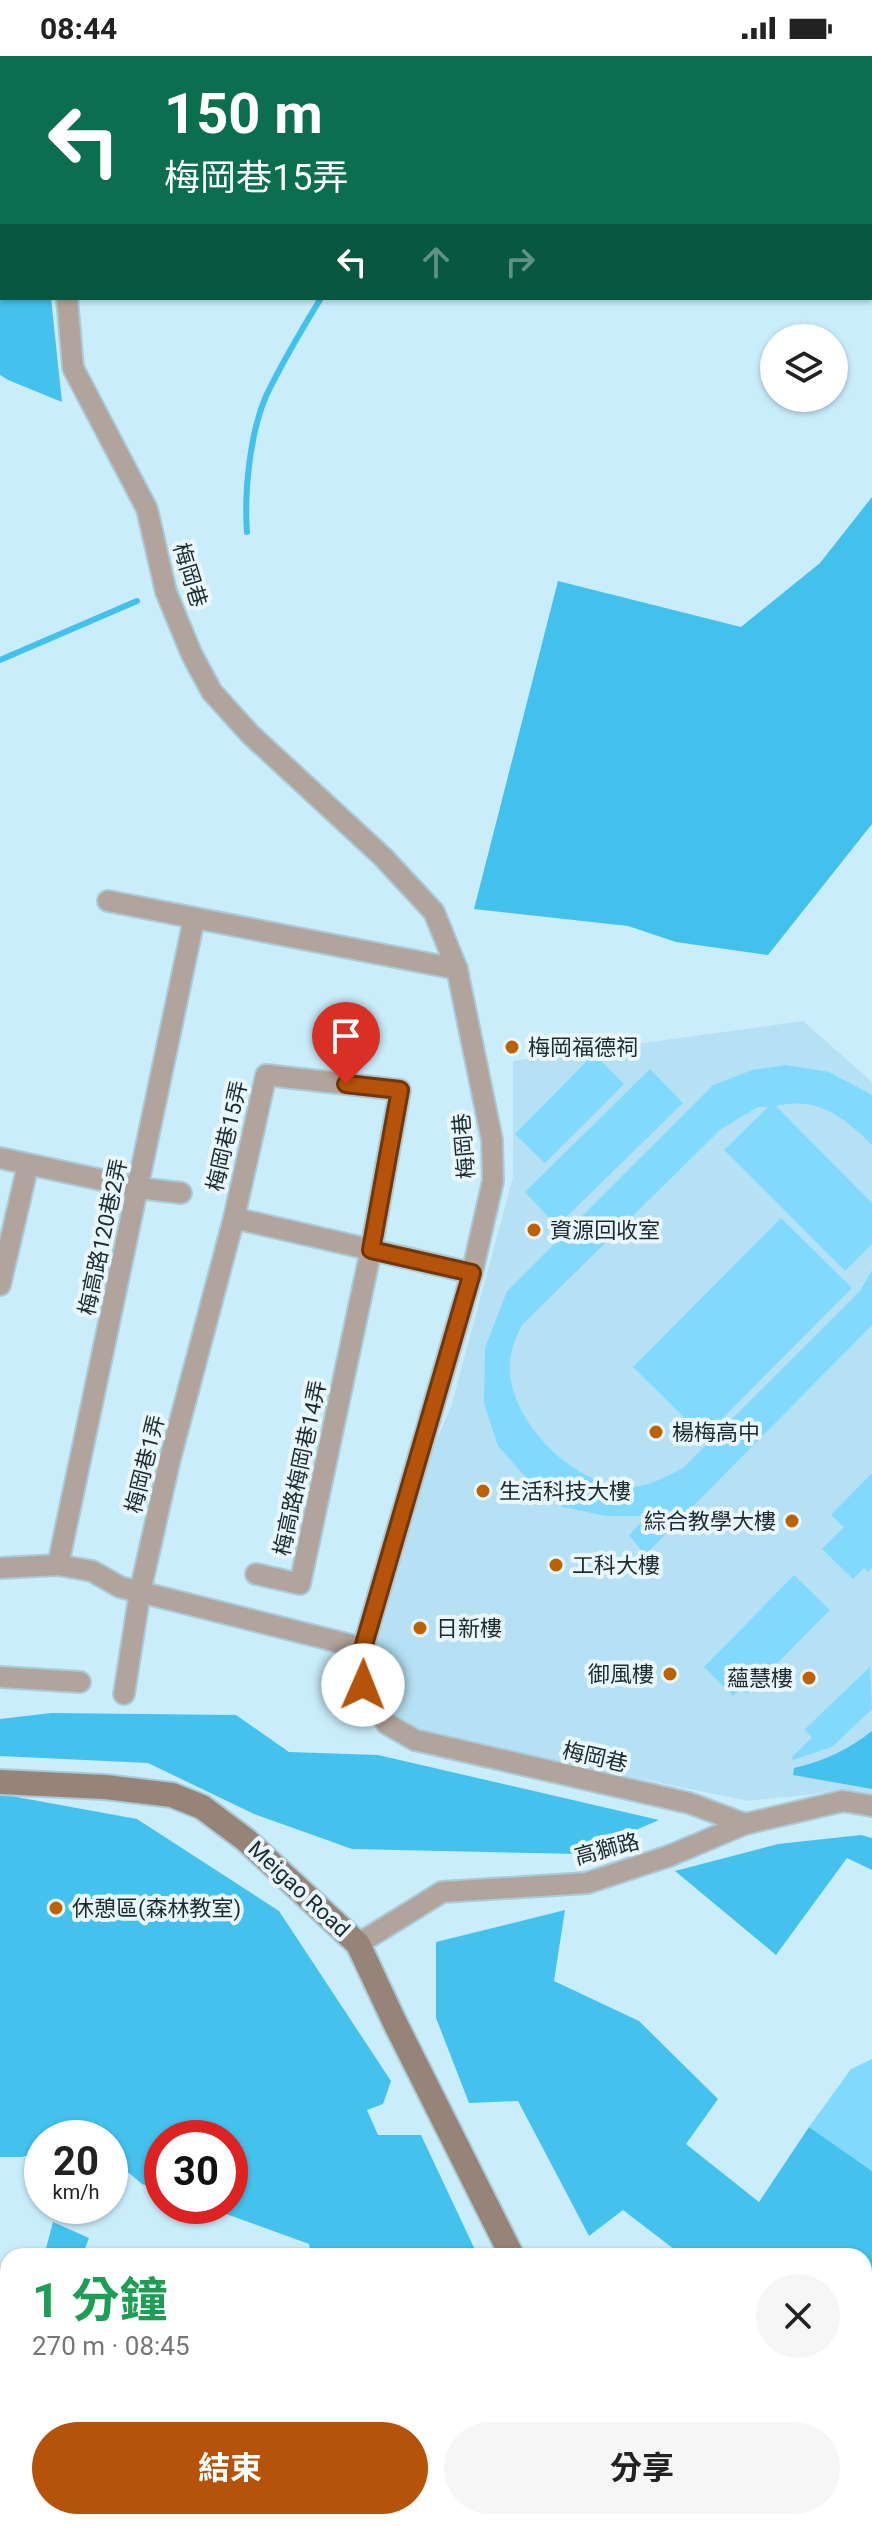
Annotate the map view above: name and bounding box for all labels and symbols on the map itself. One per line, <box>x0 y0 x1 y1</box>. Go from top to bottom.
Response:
street label: 梅岡巷 <box>168 540 212 610</box>
pin <box>312 1002 380 1084</box>
place label: 梅岡福德祠 <box>528 1035 638 1060</box>
marker: 梅岡福德祠 <box>503 1038 521 1056</box>
street label: 梅岡巷15弄 <box>202 1078 252 1194</box>
street label: 梅岡巷 <box>449 1112 479 1180</box>
street label: 梅高路120巷2弄 <box>74 1156 132 1318</box>
place label: 資源回收室 <box>550 1218 660 1243</box>
marker: 資源回收室 <box>525 1221 543 1239</box>
street label: 梅高路梅岡巷14弄 <box>269 1378 331 1558</box>
street label: 梅岡巷1弄 <box>121 1412 169 1516</box>
place label: 楊梅高中 <box>672 1420 760 1445</box>
marker: 楊梅高中 <box>647 1423 665 1441</box>
place label: 生活科技大樓 <box>499 1479 631 1504</box>
marker: 生活科技大樓 <box>474 1482 492 1500</box>
place label: 綜合教學大樓 <box>644 1509 776 1534</box>
marker: 綜合教學大樓 <box>783 1512 801 1530</box>
place label: 工科大樓 <box>572 1553 660 1578</box>
marker: 工科大樓 <box>547 1556 565 1574</box>
place label: 日新樓 <box>436 1616 502 1641</box>
marker: 日新樓 <box>411 1619 429 1637</box>
position arrow <box>321 1643 405 1727</box>
place label: 御風樓 <box>588 1662 654 1687</box>
marker: 御風樓 <box>661 1665 679 1683</box>
place label: 蘊慧樓 <box>727 1666 793 1691</box>
marker: 蘊慧樓 <box>800 1669 818 1687</box>
street label: 梅岡巷 <box>560 1737 630 1777</box>
street label: 高獅路 <box>572 1828 642 1870</box>
street label: Meigao Road <box>243 1836 355 1942</box>
place label: 休憩區(森林教室) <box>72 1896 241 1922</box>
marker: 休憩區(森林教室) <box>47 1899 65 1917</box>
speed limit sign: 30 <box>144 2120 248 2224</box>

